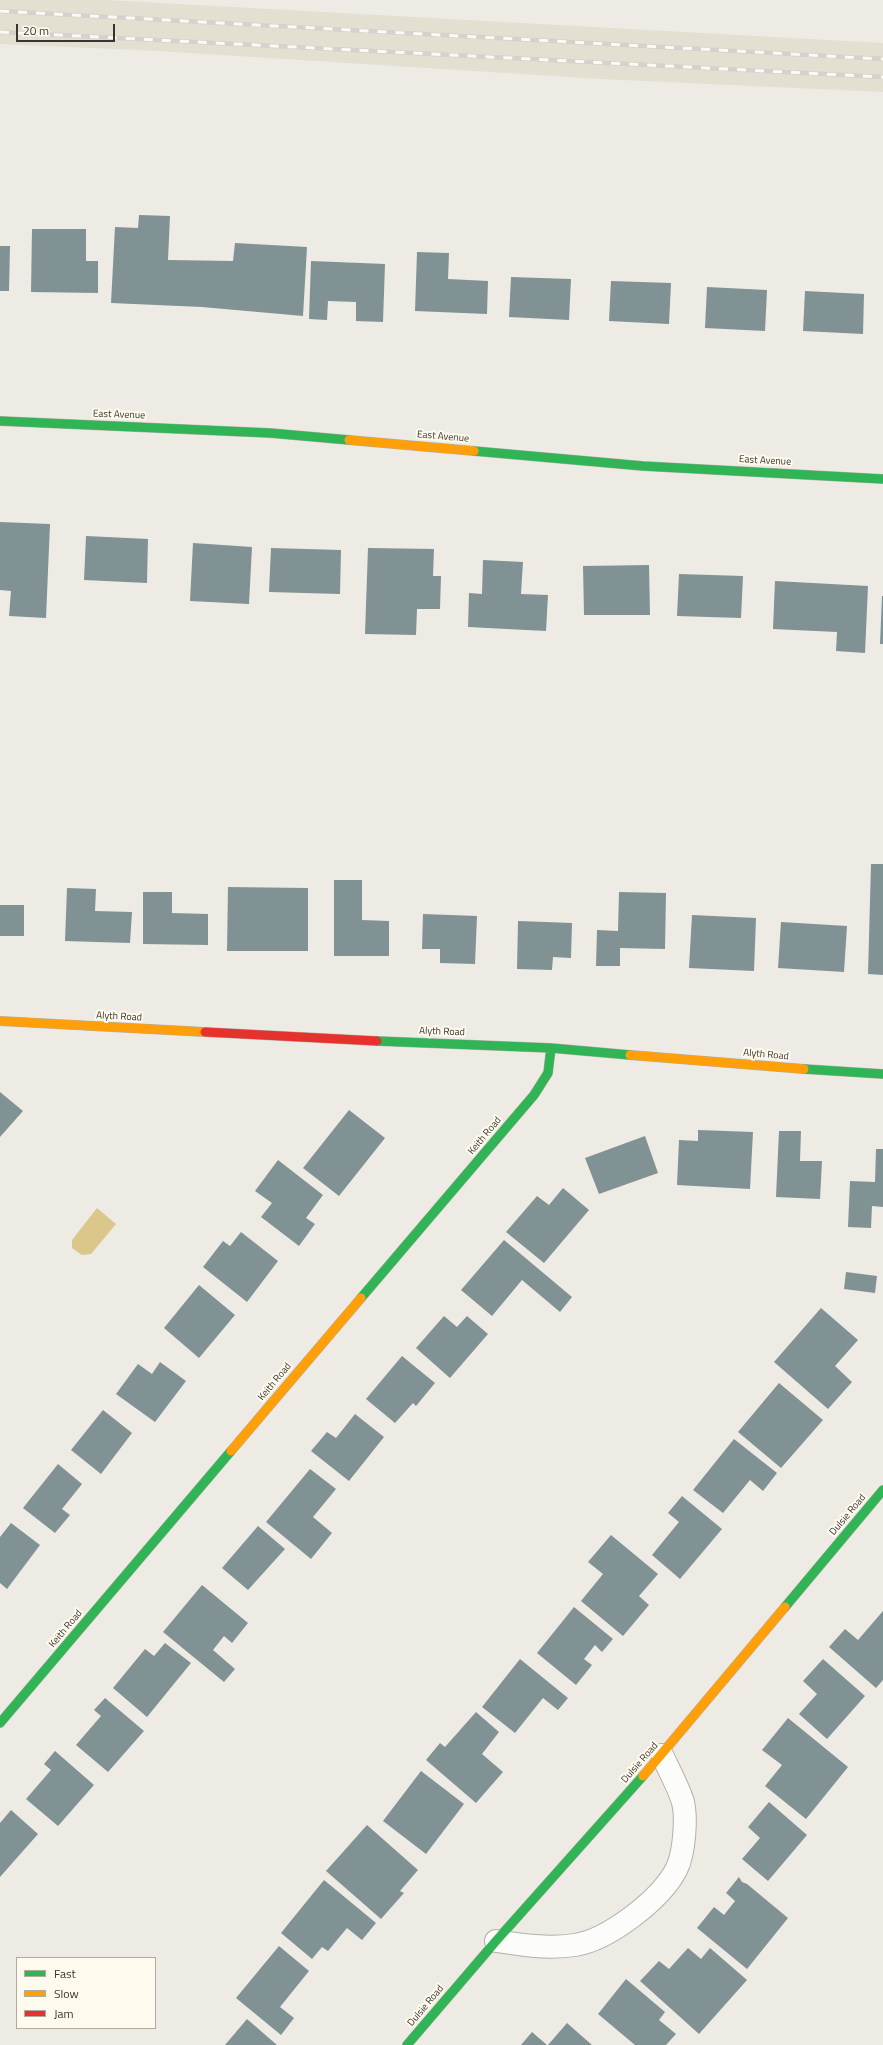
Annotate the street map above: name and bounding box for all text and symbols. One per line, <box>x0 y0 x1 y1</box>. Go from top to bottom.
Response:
scale bar <box>18 16 117 42</box>
text: 20 m <box>23 21 49 40</box>
street label: East Avenue <box>93 408 145 422</box>
street label: East Avenue <box>416 429 470 445</box>
street label: East Avenue <box>739 454 791 468</box>
street label: Alyth Road <box>96 1010 142 1024</box>
street label: Alyth Road <box>419 1025 465 1039</box>
street label: Alyth Road <box>743 1047 789 1063</box>
street label: Keith Road <box>466 1115 504 1157</box>
street label: Keith Road <box>256 1361 294 1403</box>
street label: Dulsie Road <box>827 1492 869 1538</box>
street label: Keith Road <box>47 1608 85 1650</box>
street label: Dulsie Road <box>619 1740 661 1786</box>
legend <box>16 1957 156 2029</box>
text: Fast <box>54 1964 76 1983</box>
street label: Dulsie Road <box>405 1983 447 2029</box>
text: Slow <box>54 1984 79 2003</box>
text: Jam <box>54 2004 74 2023</box>

